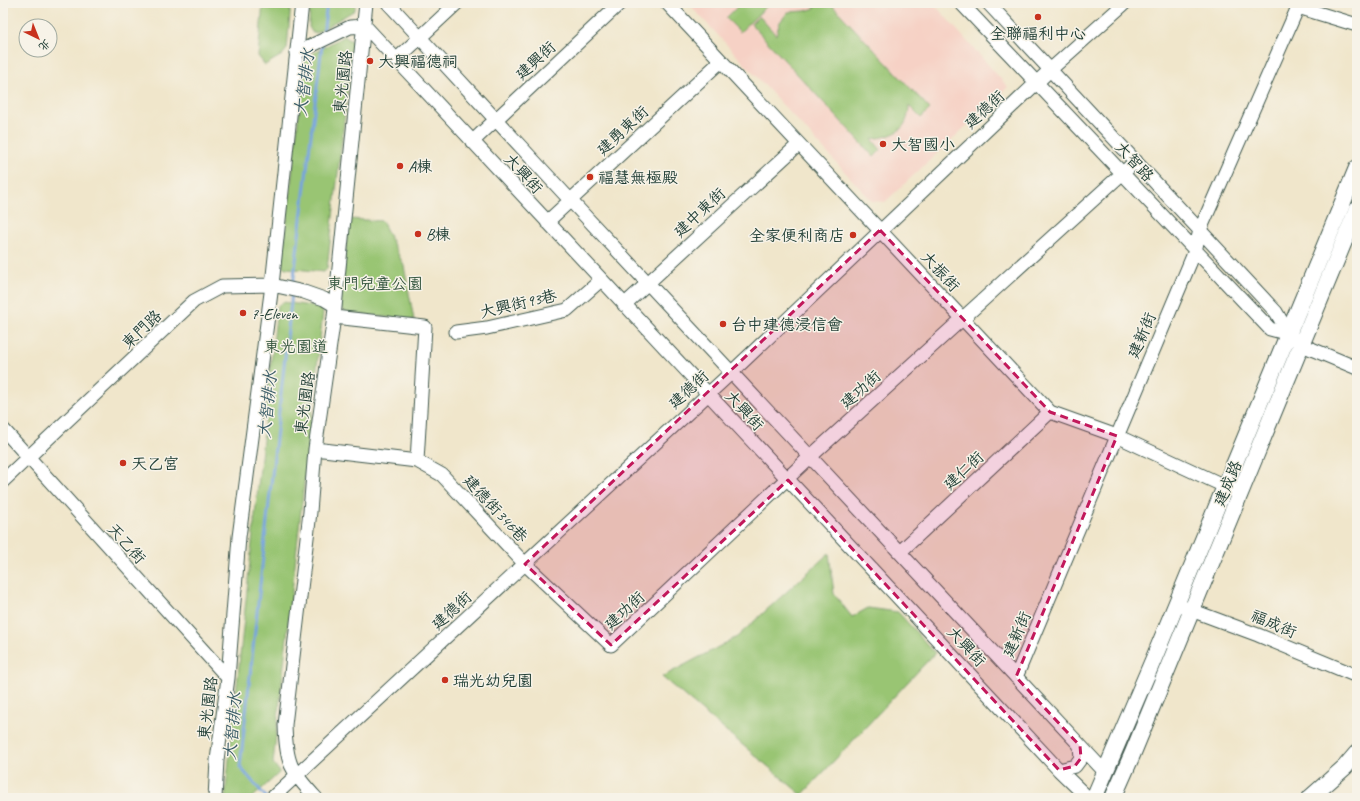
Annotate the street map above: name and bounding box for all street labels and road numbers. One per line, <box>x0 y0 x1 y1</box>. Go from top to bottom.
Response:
street label: 建興街 <box>511 37 560 84</box>
street label: 東光園路 <box>330 49 356 115</box>
street label: 建德街 <box>960 86 1009 133</box>
street label: 建勇東街 <box>592 102 653 160</box>
street label: 大智路 <box>1111 137 1158 186</box>
street label: 大興街 <box>500 149 547 198</box>
street label: 建中東街 <box>669 184 730 242</box>
street label: 大振街 <box>917 247 964 296</box>
street label: 大興街93巷 <box>478 285 559 323</box>
street label: 東門路 <box>117 306 166 354</box>
street label: 建新街 <box>1123 309 1161 361</box>
street label: 建德街 <box>664 366 713 413</box>
street label: 建功街 <box>836 366 885 413</box>
street label: 東光園路 <box>291 370 319 436</box>
street label: 大興街 <box>721 386 768 435</box>
street label: 建仁街 <box>939 447 988 494</box>
street label: 建成路 <box>1209 457 1247 509</box>
street label: 建德街346巷 <box>459 471 532 547</box>
street label: 天乙街 <box>103 519 150 568</box>
street label: 建德街 <box>427 587 476 634</box>
street label: 建功街 <box>600 587 649 634</box>
street label: 福成街 <box>1248 605 1300 643</box>
street label: 建新街 <box>998 608 1036 660</box>
street label: 大興街 <box>943 622 990 671</box>
street label: 東光園路 <box>194 675 222 741</box>

